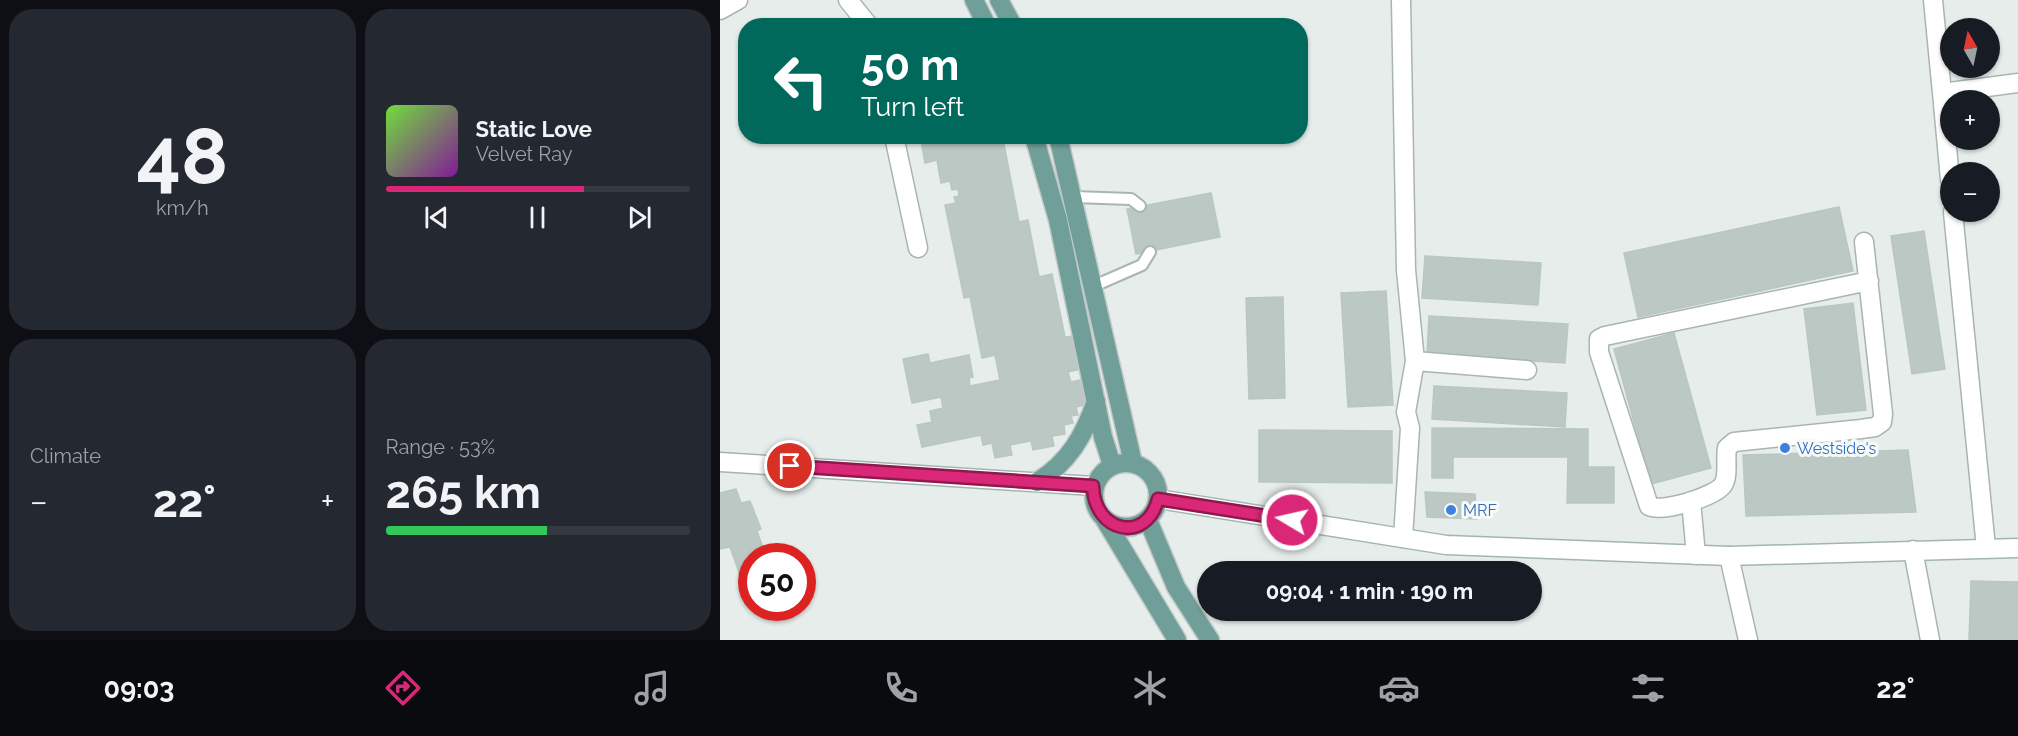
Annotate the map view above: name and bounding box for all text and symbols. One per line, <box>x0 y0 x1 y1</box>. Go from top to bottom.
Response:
north arrow <box>1940 18 2000 78</box>
map controls <box>1940 18 2000 222</box>
text: 50 m <box>861 41 959 90</box>
icon: left <box>762 42 840 120</box>
button: + <box>1940 90 2000 150</box>
text: Turn left <box>861 91 964 122</box>
text: 48 <box>136 111 228 202</box>
text: Static Love <box>476 116 592 142</box>
text: Velvet Ray <box>476 142 573 166</box>
button: − <box>1940 162 2000 222</box>
text: km/h <box>156 196 209 220</box>
icon: previous <box>420 201 453 234</box>
icon: pause <box>521 201 554 234</box>
icon: next <box>623 201 656 234</box>
text: Range · 53% <box>386 435 495 459</box>
place label: Westside's <box>1797 439 1877 458</box>
pin <box>764 440 815 491</box>
marker: Westside's <box>1778 441 1792 455</box>
text: Climate <box>30 444 101 468</box>
icon: arrive <box>773 449 806 482</box>
text: 265 km <box>386 466 541 519</box>
text: 22° <box>153 475 216 528</box>
text: − <box>30 482 48 521</box>
text: + <box>321 482 334 521</box>
position arrow <box>1260 488 1324 552</box>
place label: MRF <box>1463 501 1497 520</box>
marker: MRF <box>1444 503 1458 517</box>
speed limit sign: 50 <box>738 543 816 621</box>
text: 09:04 · 1 min · 190 m <box>1266 578 1473 604</box>
icon: directions <box>382 667 424 709</box>
icon: music <box>631 667 673 709</box>
icon: phone <box>880 667 922 709</box>
icon: climate <box>1129 667 1171 709</box>
icon: car <box>1378 667 1420 709</box>
icon: filters <box>1627 667 1669 709</box>
text: 09:03 <box>104 673 174 704</box>
text: 22° <box>1876 673 1914 704</box>

